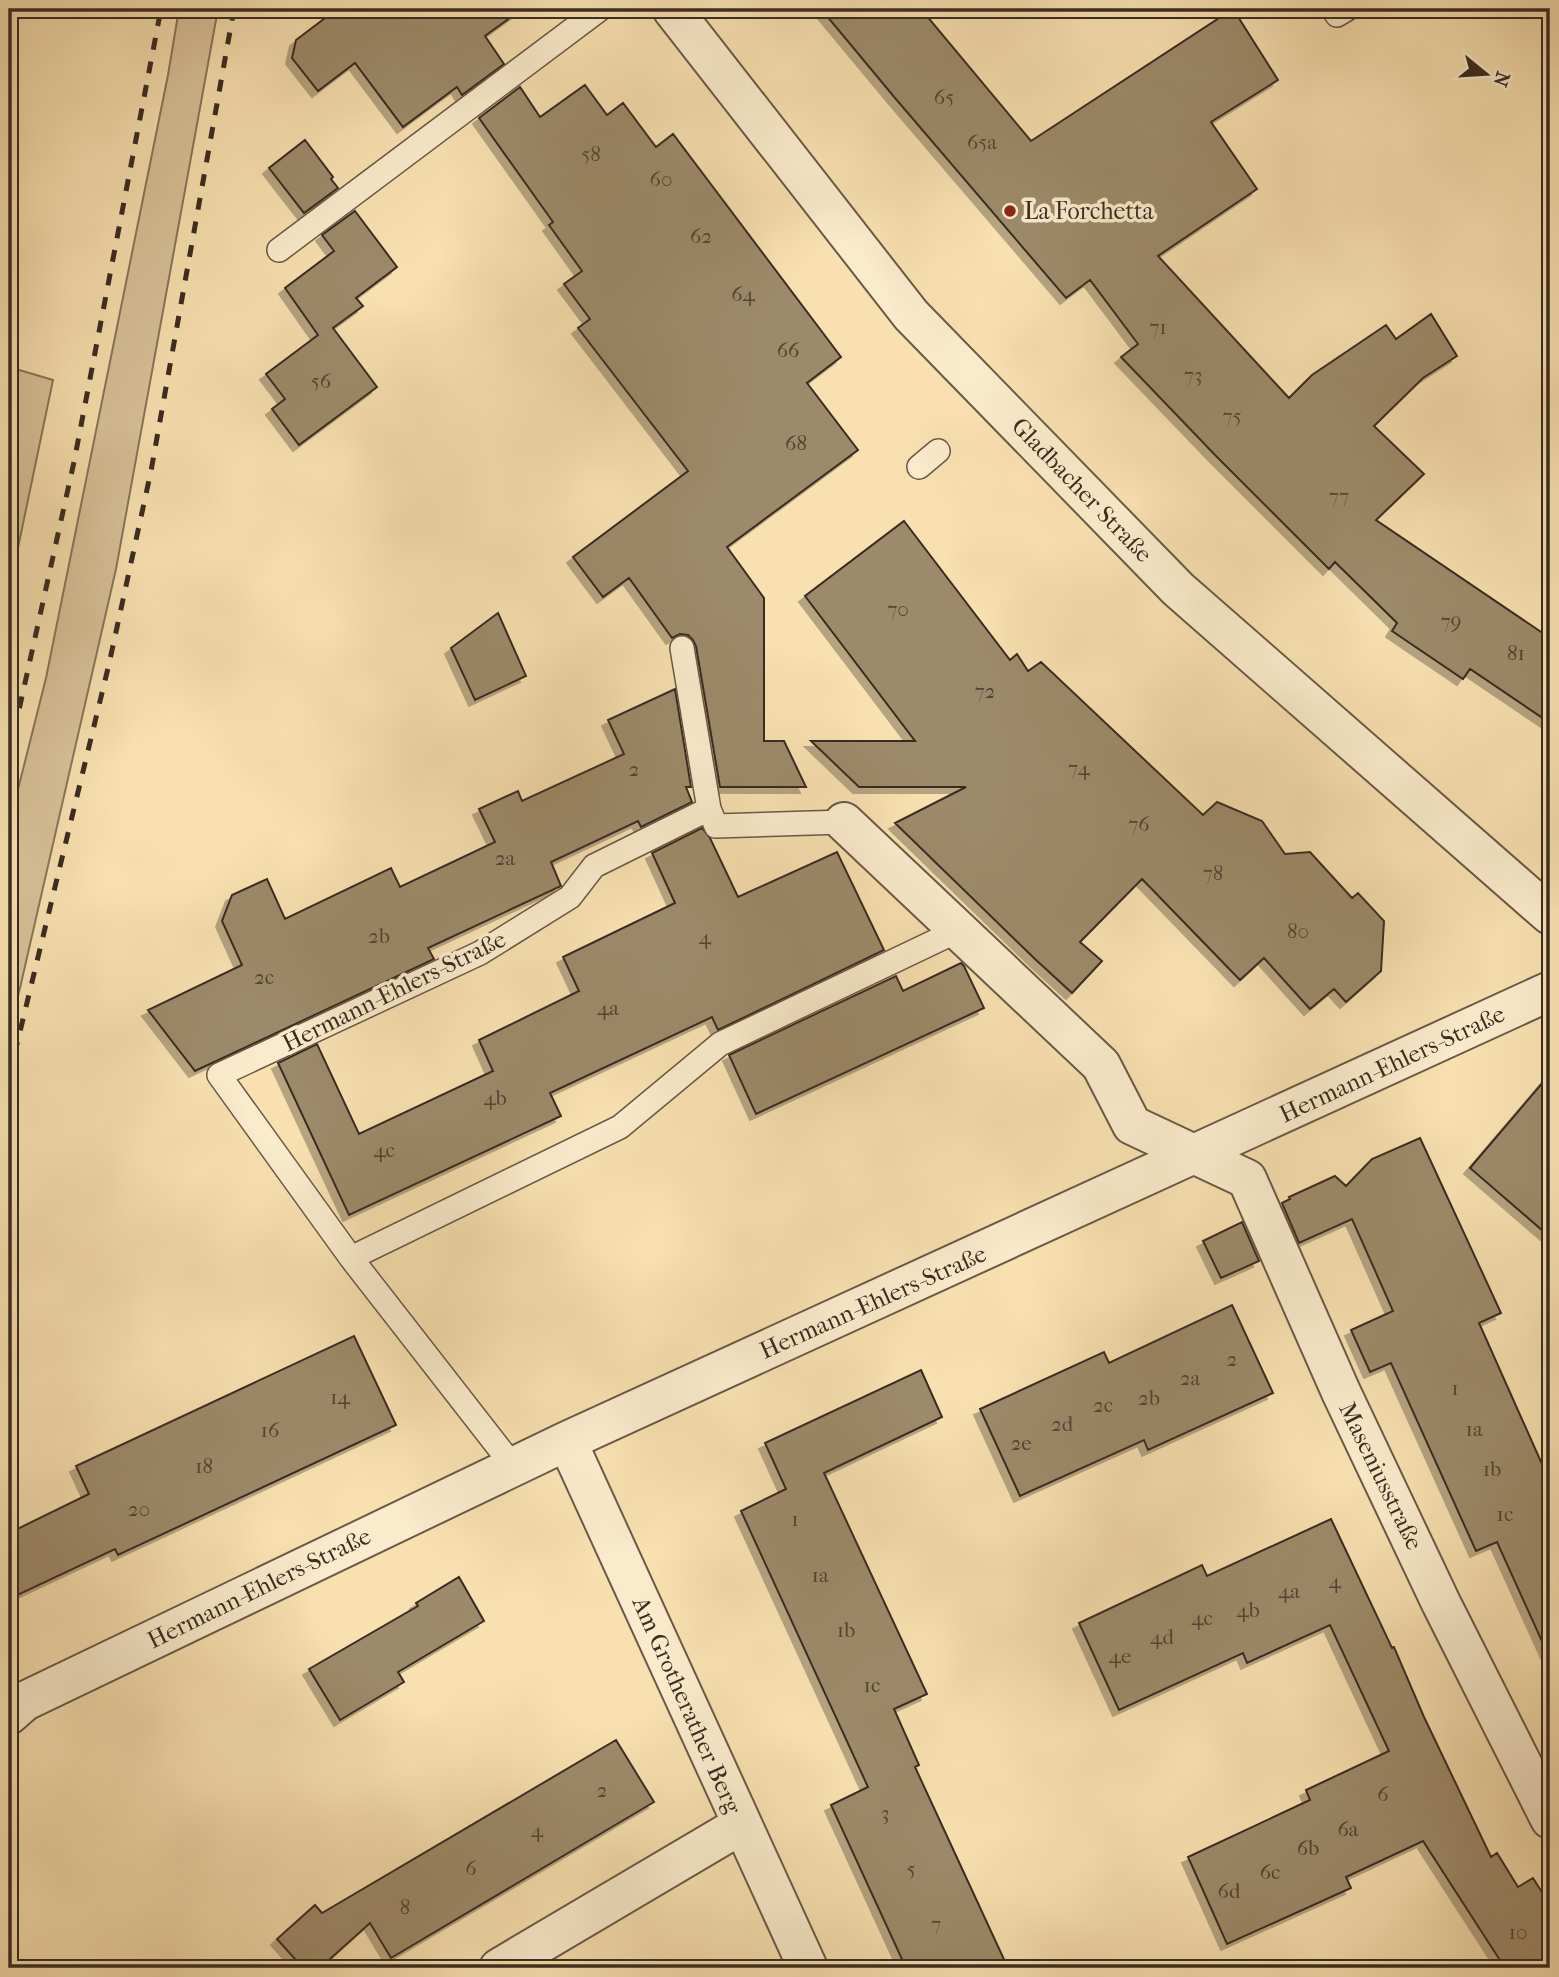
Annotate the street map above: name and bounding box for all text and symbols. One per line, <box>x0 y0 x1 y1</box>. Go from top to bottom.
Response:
north arrow <box>1450 38 1520 108</box>
text: N <box>1488 69 1514 90</box>
house number: 65 <box>934 85 954 109</box>
house number: 65a <box>967 130 997 154</box>
house number: 58 <box>581 142 601 166</box>
house number: 60 <box>650 167 672 191</box>
place label: La Forchetta <box>1024 197 1155 225</box>
marker: La Forchetta <box>1002 203 1018 219</box>
house number: 62 <box>690 224 712 248</box>
house number: 64 <box>731 282 755 306</box>
house number: 71 <box>1149 315 1167 339</box>
house number: 66 <box>777 338 800 362</box>
house number: 73 <box>1184 363 1202 387</box>
house number: 56 <box>311 369 332 393</box>
house number: 75 <box>1222 404 1242 428</box>
street label: Gladbacher Straße <box>1006 412 1158 568</box>
house number: 68 <box>785 431 807 455</box>
house number: 77 <box>1329 484 1349 508</box>
house number: 70 <box>887 597 909 621</box>
house number: 79 <box>1440 609 1462 633</box>
house number: 81 <box>1507 641 1525 665</box>
house number: 72 <box>975 679 996 703</box>
house number: 74 <box>1068 756 1091 780</box>
house number: 2 <box>629 757 640 781</box>
house number: 76 <box>1128 812 1150 836</box>
house number: 2a <box>495 846 516 870</box>
house number: 78 <box>1203 861 1223 885</box>
house number: 80 <box>1287 919 1309 943</box>
house number: 2b <box>368 924 390 948</box>
street label: Hermann-Ehlers-Straße <box>278 925 510 1057</box>
house number: 4 <box>699 925 712 949</box>
house number: 2c <box>254 965 274 989</box>
house number: 4a <box>597 996 619 1020</box>
street label: Hermann-Ehlers-Straße <box>1275 999 1509 1128</box>
house number: 4b <box>483 1086 507 1110</box>
house number: 4c <box>373 1138 395 1162</box>
street label: Hermann-Ehlers-Straße <box>755 1239 991 1365</box>
house number: 2 <box>1227 1347 1238 1371</box>
house number: 2a <box>1180 1366 1201 1390</box>
house number: 1 <box>1451 1376 1459 1400</box>
house number: 14 <box>330 1385 351 1409</box>
house number: 2b <box>1138 1386 1160 1410</box>
house number: 2c <box>1093 1393 1113 1417</box>
street label: Maseniusstraße <box>1333 1398 1429 1555</box>
house number: 2d <box>1051 1412 1074 1436</box>
house number: 1a <box>1465 1417 1483 1441</box>
house number: 16 <box>261 1418 280 1442</box>
house number: 2e <box>1010 1431 1032 1455</box>
house number: 18 <box>195 1454 213 1478</box>
house number: 1b <box>1483 1457 1501 1481</box>
house number: 20 <box>128 1497 150 1521</box>
house number: 1c <box>1497 1502 1513 1526</box>
house number: 1 <box>791 1507 799 1531</box>
street label: Hermann-Ehlers-Straße <box>143 1522 375 1654</box>
house number: 1a <box>811 1563 829 1587</box>
house number: 4 <box>1329 1569 1342 1593</box>
house number: 4a <box>1278 1579 1300 1603</box>
street label: Am Grotherather Berg <box>626 1591 748 1819</box>
house number: 4b <box>1236 1598 1260 1622</box>
house number: 4c <box>1191 1606 1213 1630</box>
house number: 1b <box>837 1618 855 1642</box>
house number: 4d <box>1150 1625 1174 1649</box>
house number: 4e <box>1109 1644 1131 1668</box>
house number: 1c <box>864 1673 880 1697</box>
house number: 2 <box>597 1778 608 1802</box>
house number: 6 <box>1377 1782 1389 1806</box>
house number: 3 <box>881 1801 889 1825</box>
house number: 6a <box>1337 1817 1359 1841</box>
house number: 4 <box>531 1818 544 1842</box>
house number: 6b <box>1297 1836 1319 1860</box>
house number: 6 <box>465 1856 477 1880</box>
house number: 5 <box>906 1857 916 1881</box>
house number: 6c <box>1260 1860 1280 1884</box>
house number: 6d <box>1218 1879 1241 1903</box>
house number: 8 <box>400 1895 410 1919</box>
house number: 7 <box>931 1912 941 1936</box>
house number: 10 <box>1509 1920 1527 1944</box>

